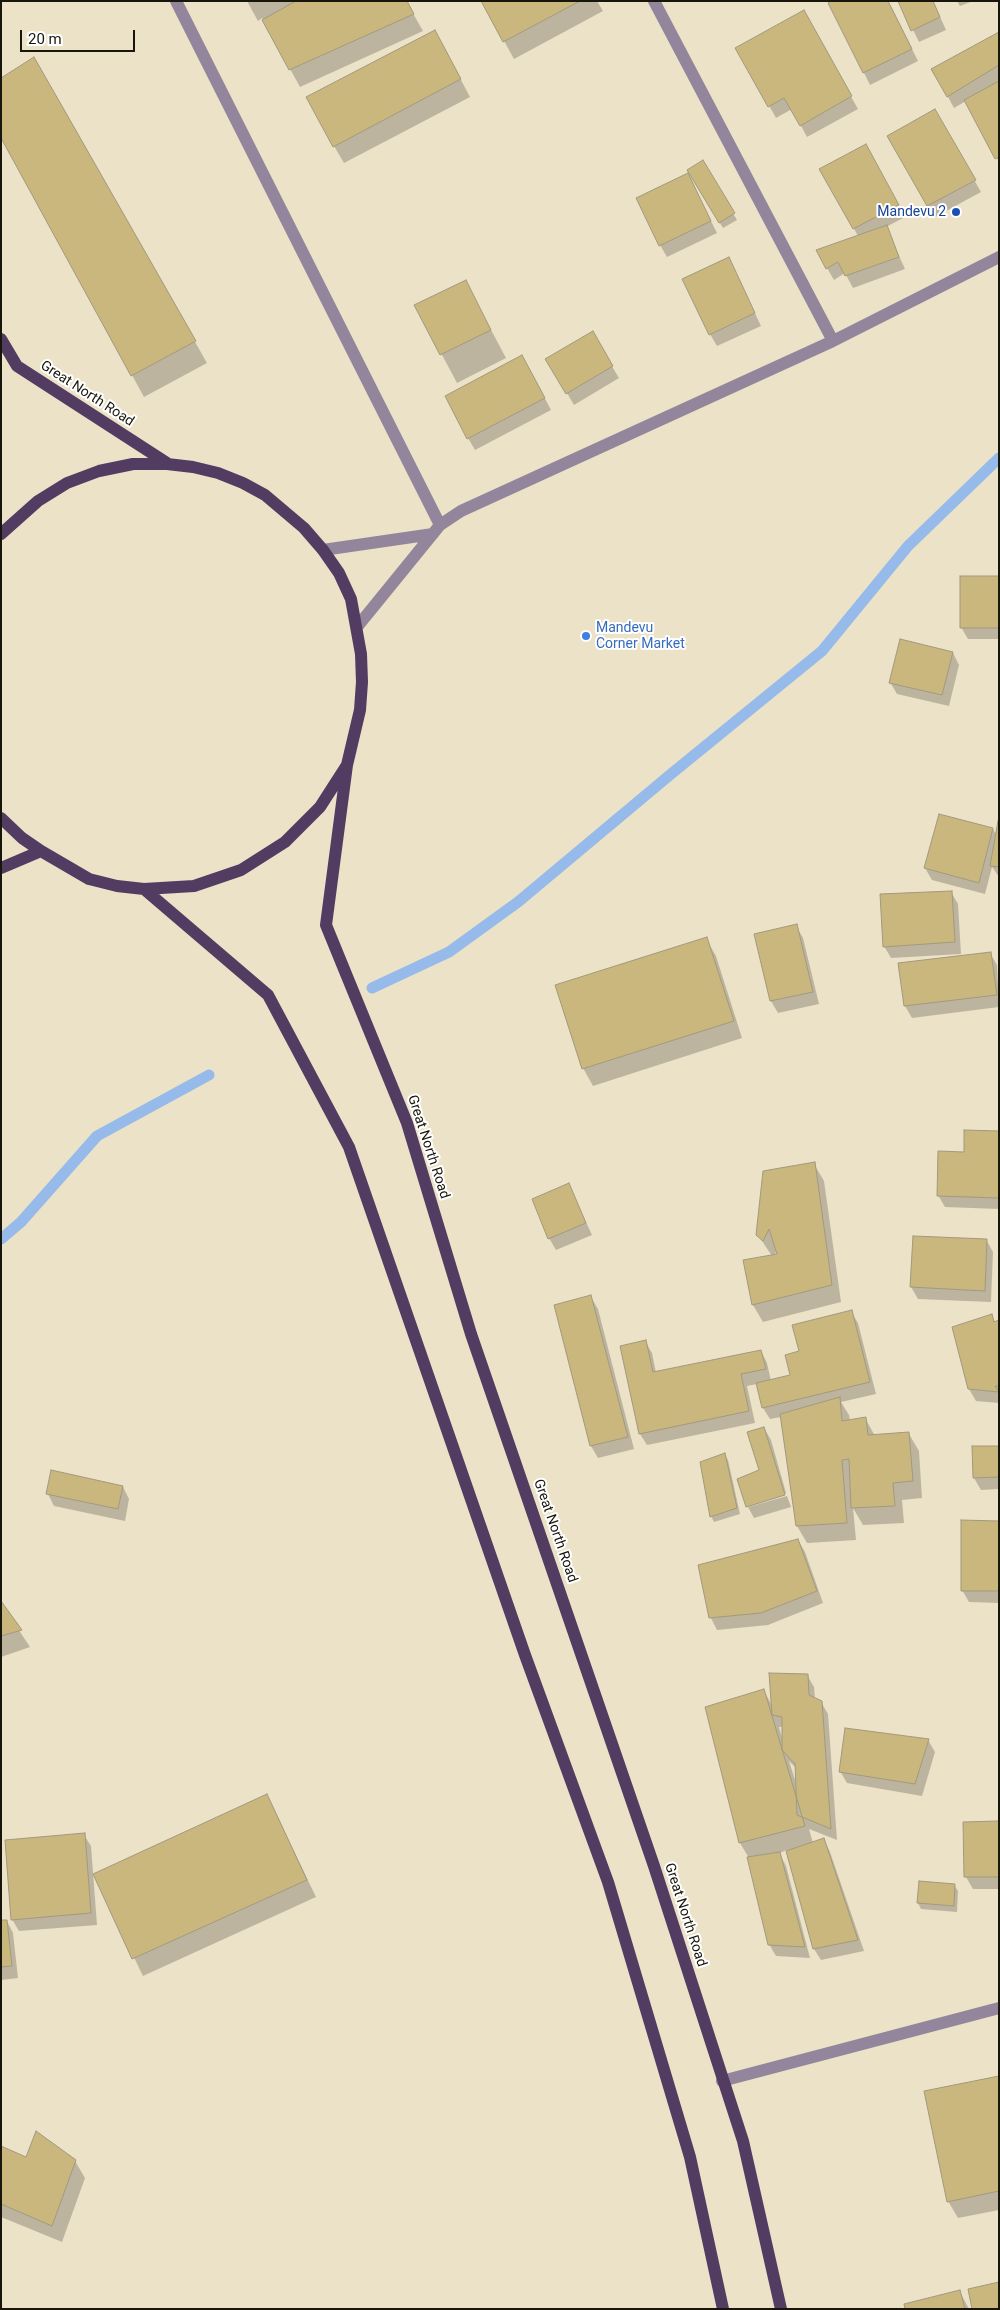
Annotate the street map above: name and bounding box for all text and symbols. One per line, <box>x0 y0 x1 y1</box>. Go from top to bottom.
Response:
scale bar <box>22 20 138 52</box>
text: 20 m <box>28 30 62 48</box>
place label: Mandevu 2 <box>877 204 946 220</box>
marker: Mandevu 2 <box>950 206 962 218</box>
street label: Great North Road <box>37 357 137 431</box>
place label: Mandevu Corner Market <box>596 620 685 652</box>
marker: Mandevu Corner Market <box>580 630 592 642</box>
street label: Great North Road <box>403 1093 453 1201</box>
street label: Great North Road <box>529 1477 581 1585</box>
street label: Great North Road <box>660 1861 710 1969</box>

